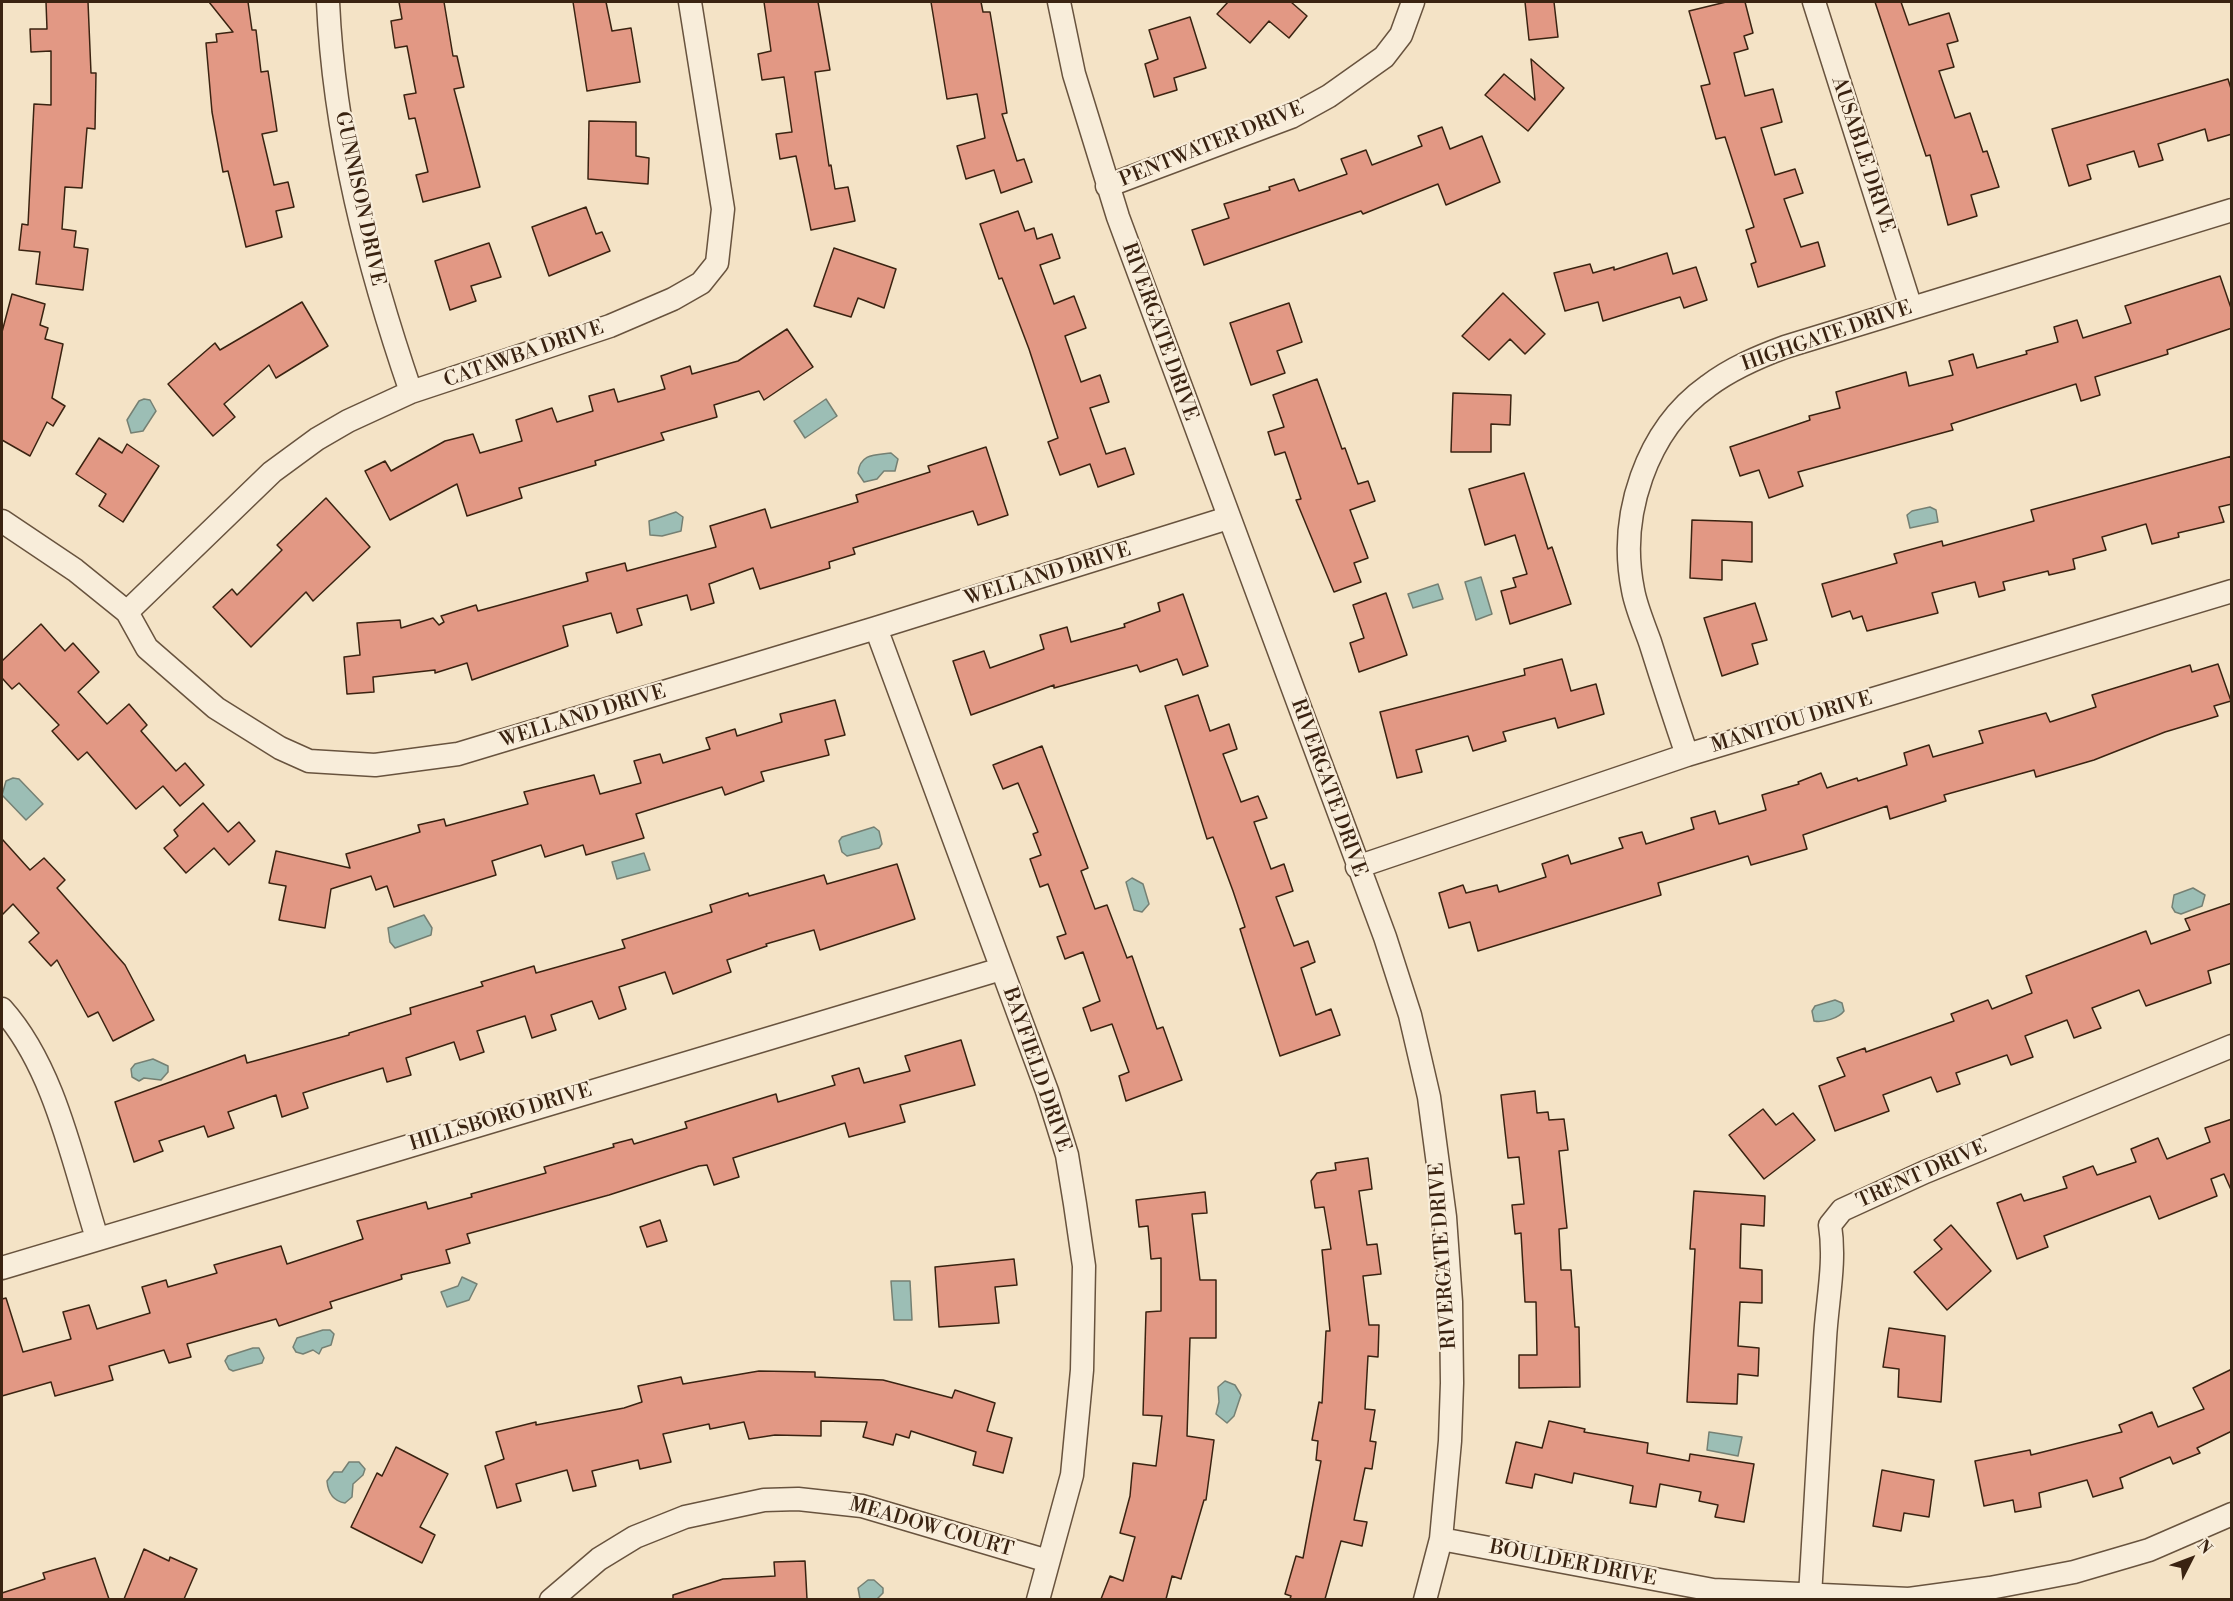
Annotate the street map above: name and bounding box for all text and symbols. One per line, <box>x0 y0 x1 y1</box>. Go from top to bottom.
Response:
street label: AUSABLE DRIVE <box>1825 74 1899 236</box>
street label: PENTWATER DRIVE <box>1116 97 1308 193</box>
street label: GUNNISON DRIVE <box>329 110 389 288</box>
street label: RIVERGATE DRIVE <box>1116 240 1202 424</box>
street label: HIGHGATE DRIVE <box>1739 297 1915 377</box>
street label: CATAWBA DRIVE <box>441 316 607 394</box>
street label: WELLAND DRIVE <box>962 538 1134 612</box>
street label: WELLAND DRIVE <box>497 680 669 754</box>
street label: MANITOU DRIVE <box>1708 687 1876 759</box>
street label: RIVERGATE DRIVE <box>1285 696 1371 880</box>
street label: BAYFIELD DRIVE <box>997 985 1075 1155</box>
street label: HILLSBORO DRIVE <box>407 1079 595 1157</box>
street label: TRENT DRIVE <box>1853 1136 1991 1214</box>
street label: RIVERGATE DRIVE <box>1425 1162 1463 1350</box>
street label: MEADOW COURT <box>846 1493 1016 1563</box>
north arrow <box>2161 1529 2221 1589</box>
street label: BOULDER DRIVE <box>1487 1536 1659 1592</box>
text: N <box>2193 1536 2216 1558</box>

